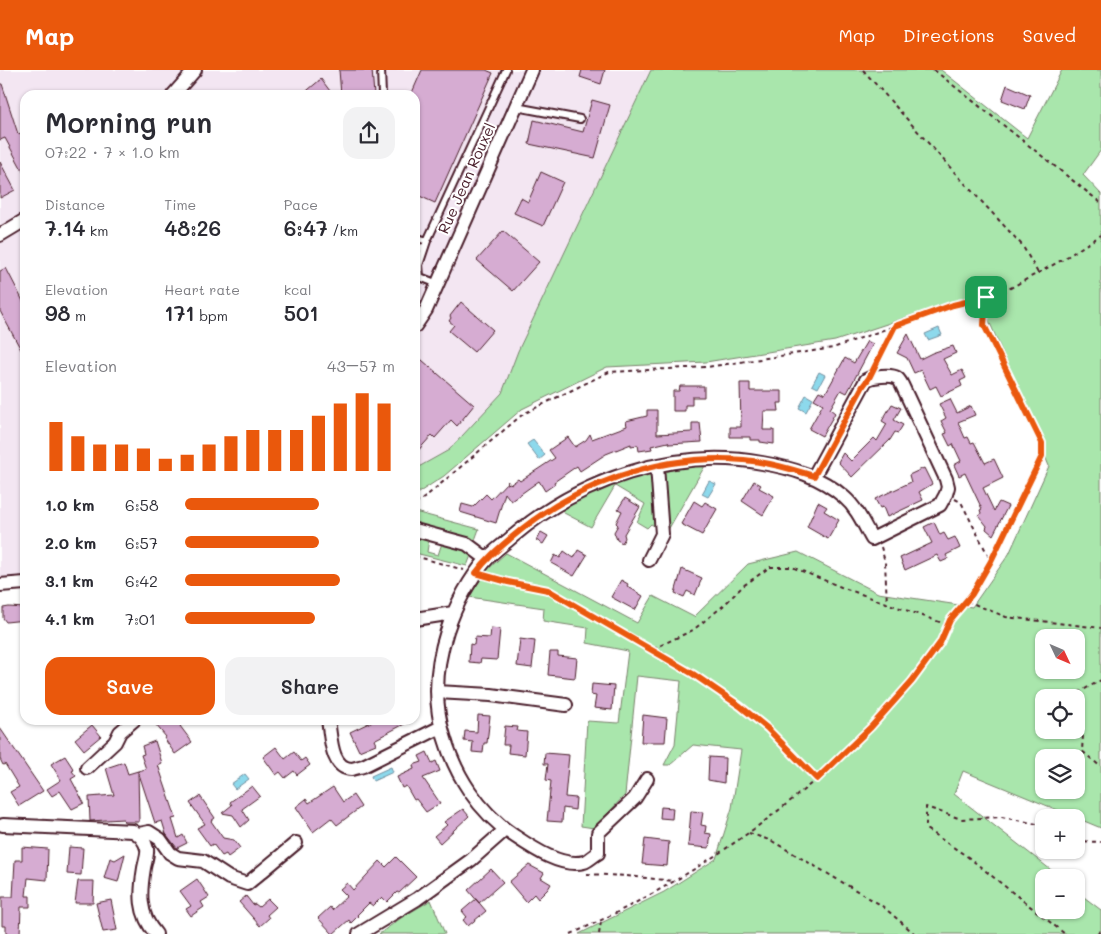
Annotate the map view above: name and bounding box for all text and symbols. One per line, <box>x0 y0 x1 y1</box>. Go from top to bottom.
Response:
text: Map <box>25 20 74 51</box>
text: Map <box>838 23 875 47</box>
text: Directions <box>903 23 995 47</box>
text: Saved <box>1023 23 1076 47</box>
text: Morning run <box>45 104 212 140</box>
button: share <box>343 107 395 159</box>
street label: Rue Jean Rouxel <box>433 119 499 237</box>
text: 07:22 · 7 × 1.0 km <box>45 141 180 162</box>
text: Distance <box>45 195 105 214</box>
text: Time <box>164 195 196 214</box>
text: Pace <box>284 195 318 214</box>
text: 7.14 <box>45 214 85 241</box>
text: 48:26 <box>164 214 221 241</box>
text: 6:47 <box>284 214 328 241</box>
text: km <box>85 221 108 240</box>
text: /km <box>328 221 358 240</box>
pin <box>965 276 1007 318</box>
text: Elevation <box>45 280 108 299</box>
text: Heart rate <box>164 280 240 299</box>
text: kcal <box>284 280 312 299</box>
icon: arrive <box>972 283 1000 311</box>
text: 98 <box>45 299 70 326</box>
text: 171 <box>164 299 195 326</box>
text: 501 <box>284 299 319 326</box>
text: m <box>70 306 86 325</box>
text: bpm <box>195 306 228 325</box>
text: Elevation <box>45 355 117 376</box>
text: 43–57 m <box>327 355 395 376</box>
text: 1.0 km <box>45 494 94 515</box>
text: 6:58 <box>125 494 159 515</box>
text: 2.0 km <box>45 532 96 553</box>
text: 6:57 <box>125 532 158 553</box>
text: 3.1 km <box>45 570 94 591</box>
text: 6:42 <box>125 570 158 591</box>
text: 4.1 km <box>45 608 94 629</box>
text: 7:01 <box>125 608 156 629</box>
north arrow <box>1035 629 1085 679</box>
map controls <box>1035 629 1085 919</box>
button: Save <box>45 657 215 715</box>
button: Share <box>225 657 395 715</box>
button: locate <box>1035 689 1085 739</box>
button: layers <box>1035 749 1085 799</box>
button: + <box>1035 809 1085 859</box>
button: − <box>1035 869 1085 919</box>

